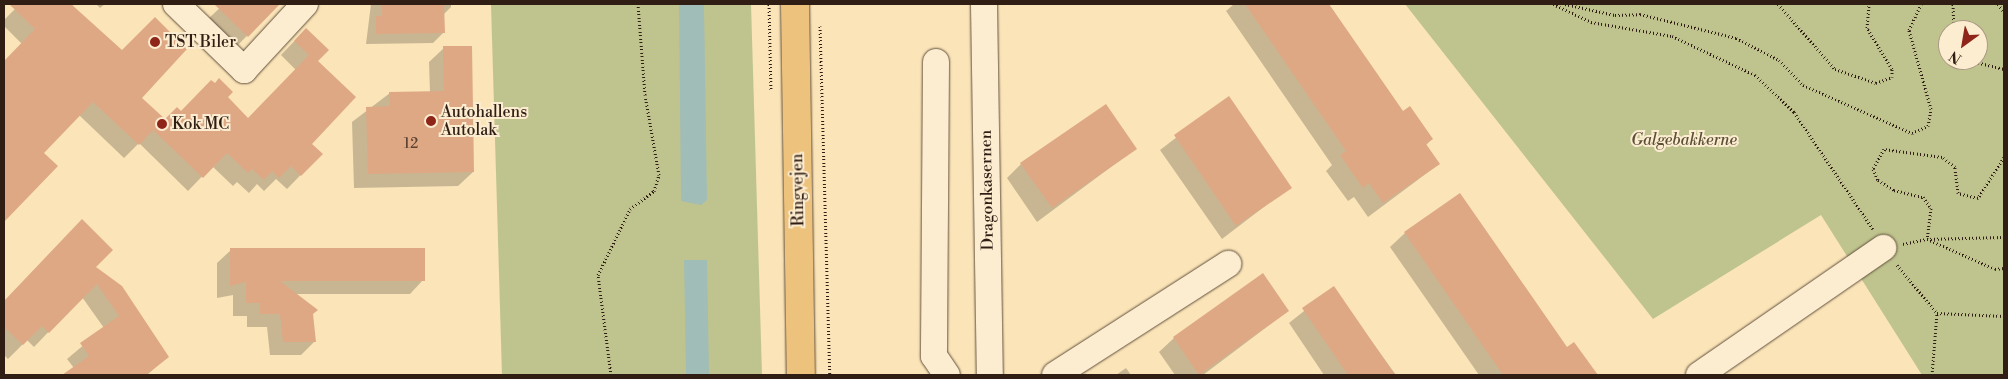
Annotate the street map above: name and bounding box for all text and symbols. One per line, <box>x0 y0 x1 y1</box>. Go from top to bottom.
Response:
north arrow <box>1938 20 1988 70</box>
place label: TST Biler <box>165 32 236 52</box>
marker: TST Biler <box>149 36 161 48</box>
text: N <box>1946 46 1965 67</box>
place label: Autohallens Autolak <box>441 102 527 140</box>
place label: Kok MC <box>172 114 229 134</box>
marker: Autohallens Autolak <box>425 115 437 127</box>
marker: Kok MC <box>156 118 168 130</box>
street label: Dragonkasernen <box>976 130 998 250</box>
park label: Galgebakkerne <box>1631 130 1737 150</box>
house number: 12 <box>404 136 418 152</box>
street label: Ringvejen <box>788 153 808 227</box>

